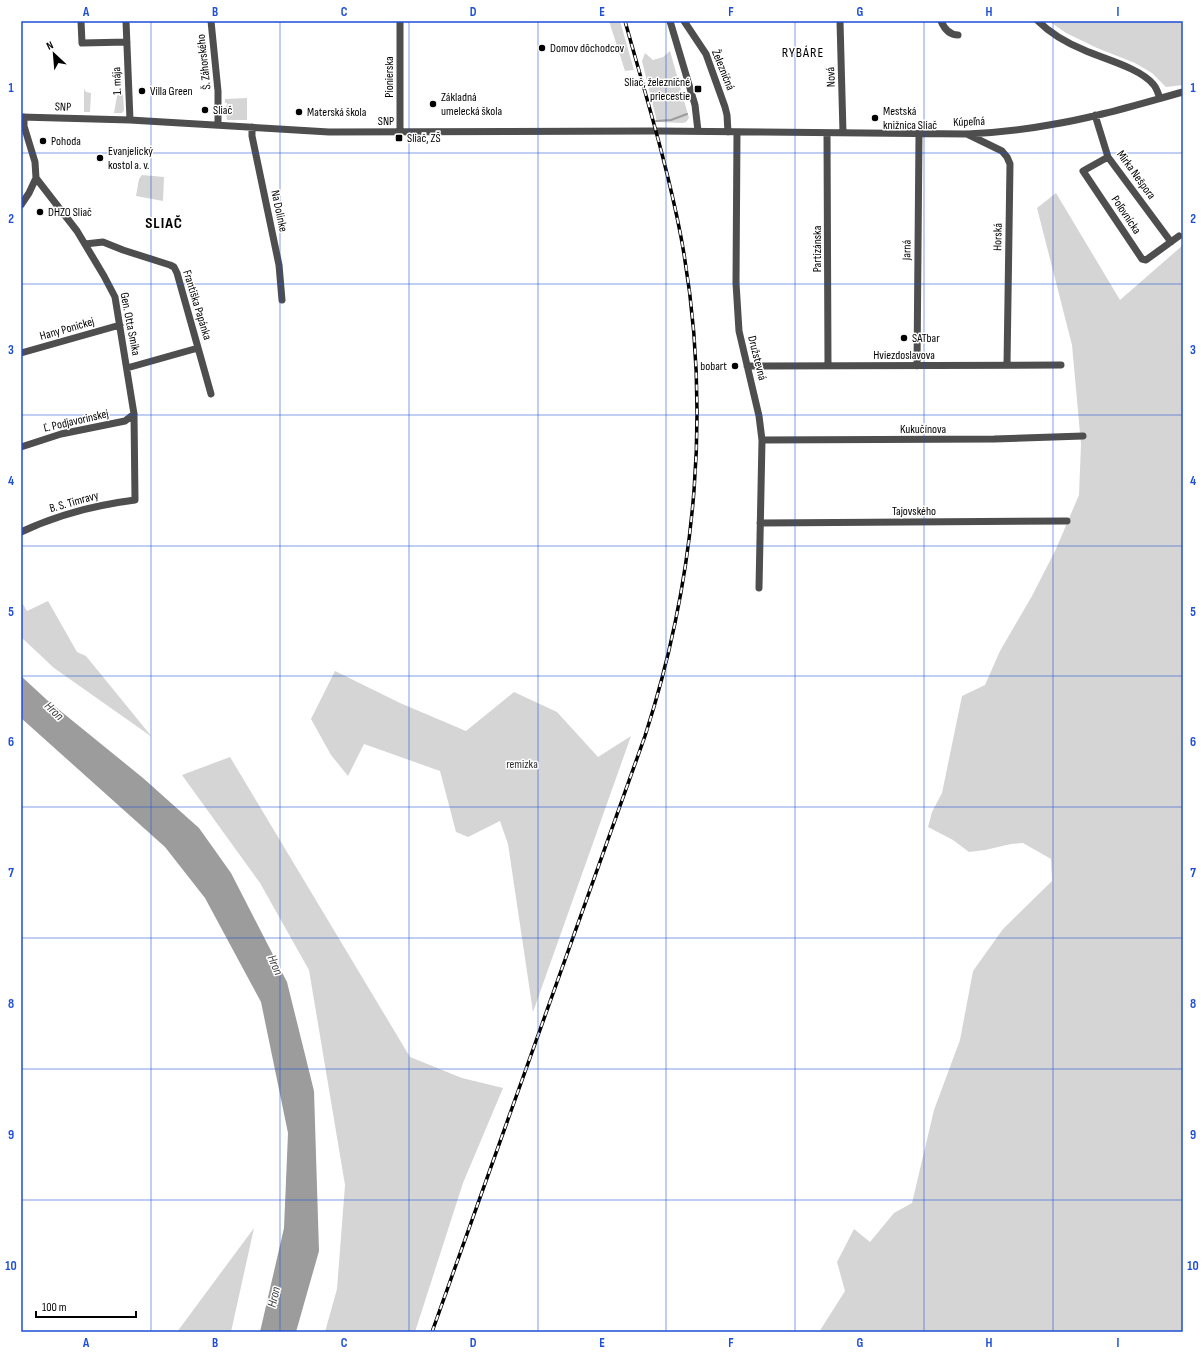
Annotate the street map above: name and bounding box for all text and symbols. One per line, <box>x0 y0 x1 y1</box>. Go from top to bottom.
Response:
text: A <box>82 4 90 20</box>
text: B <box>212 4 218 20</box>
text: C <box>341 4 348 20</box>
text: D <box>470 4 477 20</box>
text: E <box>599 4 605 20</box>
text: F <box>728 4 734 20</box>
text: G <box>857 4 864 20</box>
text: H <box>986 4 993 20</box>
text: I <box>1117 4 1120 20</box>
street label: Š. Záhorského <box>194 33 214 91</box>
north arrow <box>34 34 74 74</box>
text: N <box>44 38 55 53</box>
place label: Domov dôchodcov <box>550 41 625 56</box>
marker: Domov dôchodcov <box>537 43 547 53</box>
district label: RYBÁRE <box>782 44 824 61</box>
street label: Železničná <box>708 47 738 93</box>
street label: Pionierska <box>382 56 397 98</box>
street label: 1. mája <box>109 66 125 95</box>
street label: Nová <box>823 66 839 87</box>
place label: Sliač, železničné priecestie <box>624 75 690 104</box>
text: 1 <box>8 80 14 96</box>
text: 1 <box>1190 80 1196 96</box>
place label: Villa Green <box>150 84 193 99</box>
marker: Sliač, železničné priecestie <box>693 84 703 94</box>
marker: Villa Green <box>137 86 147 96</box>
place label: Základná umelecká škola <box>441 90 502 119</box>
street label: SNP <box>55 99 71 115</box>
marker: Základná umelecká škola <box>428 99 438 109</box>
place label: Sliač <box>213 103 232 118</box>
place label: Mestská knižnica Sliač <box>883 104 937 133</box>
marker: Sliač <box>200 105 210 115</box>
place label: Materská škola <box>307 105 367 120</box>
marker: Materská škola <box>294 107 304 117</box>
marker: Mestská knižnica Sliač <box>870 113 880 123</box>
street label: SNP <box>378 114 394 129</box>
street label: Kúpeľná <box>953 114 986 130</box>
place label: Sliač, ZŠ <box>407 131 441 146</box>
marker: Sliač, ZŠ <box>394 133 404 143</box>
place label: Pohoda <box>51 134 81 149</box>
marker: Pohoda <box>38 136 48 146</box>
place label: Evanjelický kostol a. v. <box>108 144 153 173</box>
street label: Mirka Nešpora <box>1113 148 1159 203</box>
marker: Evanjelický kostol a. v. <box>95 153 105 163</box>
street label: Na Dolinke <box>267 189 291 234</box>
street label: Poľovnícka <box>1108 193 1144 237</box>
place label: DHZO Sliač <box>48 205 92 220</box>
marker: DHZO Sliač <box>35 207 45 217</box>
text: 2 <box>8 211 14 227</box>
text: 2 <box>1190 211 1196 227</box>
district label: SLIAČ <box>145 214 183 233</box>
street label: Horská <box>990 223 1006 251</box>
street label: Partizánska <box>810 225 825 272</box>
street label: Jarná <box>899 239 915 261</box>
street label: Františka Papánka <box>179 268 215 342</box>
street label: Gen. Otta Smika <box>117 291 144 357</box>
street label: Hany Ponickej <box>38 314 96 344</box>
place label: SATbar <box>912 331 940 346</box>
marker: SATbar <box>899 333 909 343</box>
street label: Družstevná <box>744 334 770 382</box>
text: 3 <box>8 342 14 358</box>
text: 3 <box>1190 342 1196 358</box>
street label: Hviezdoslavova <box>873 348 935 363</box>
place label: bobart <box>700 359 727 374</box>
marker: bobart <box>730 361 740 371</box>
street label: Ľ. Podjavorinskej <box>42 406 110 436</box>
street label: Kukučínova <box>900 422 946 437</box>
text: 4 <box>8 473 14 489</box>
text: 4 <box>1190 473 1196 489</box>
street label: B. S. Timravy <box>48 488 101 516</box>
street label: Tajovského <box>892 504 936 519</box>
text: 5 <box>8 604 14 620</box>
text: 5 <box>1190 604 1196 620</box>
water label: Hron <box>41 698 67 724</box>
text: 6 <box>8 734 14 750</box>
text: 6 <box>1190 734 1196 750</box>
park label: remizka <box>506 757 538 772</box>
text: 7 <box>8 865 14 881</box>
text: 7 <box>1190 865 1196 881</box>
water label: Hron <box>263 952 287 978</box>
text: 8 <box>8 996 14 1012</box>
text: 8 <box>1190 996 1196 1012</box>
text: 9 <box>8 1127 14 1143</box>
text: 9 <box>1190 1127 1196 1143</box>
text: 10 <box>5 1258 17 1274</box>
text: 10 <box>1187 1258 1199 1274</box>
water label: Hron <box>264 1285 284 1309</box>
scale bar <box>36 1293 136 1319</box>
text: 100 m <box>42 1300 67 1315</box>
text: A <box>82 1335 90 1351</box>
text: B <box>212 1335 218 1351</box>
text: C <box>341 1335 348 1351</box>
text: D <box>470 1335 477 1351</box>
text: E <box>599 1335 605 1351</box>
text: F <box>728 1335 734 1351</box>
text: G <box>857 1335 864 1351</box>
text: H <box>986 1335 993 1351</box>
text: I <box>1117 1335 1120 1351</box>

